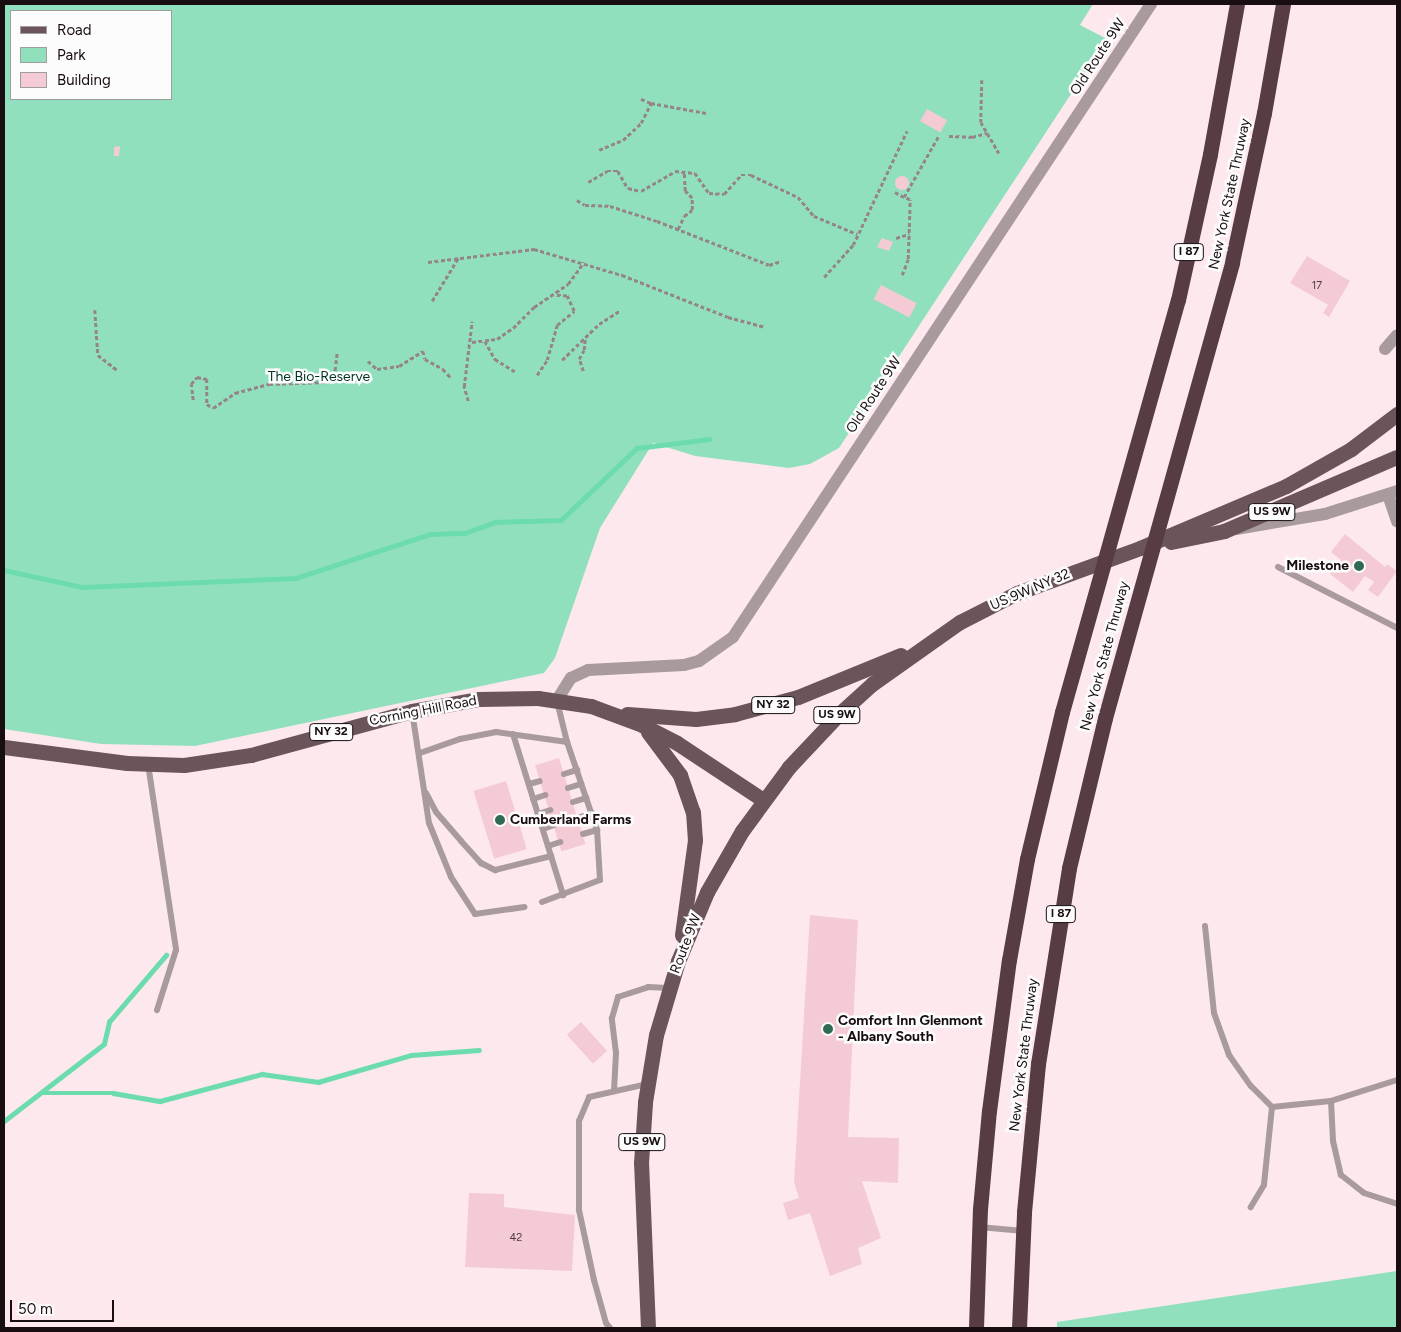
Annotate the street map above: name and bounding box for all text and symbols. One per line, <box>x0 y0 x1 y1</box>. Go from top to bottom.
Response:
legend <box>10 10 172 100</box>
street label: Old Route 9W <box>1067 16 1129 98</box>
text: Road <box>57 21 92 39</box>
text: Park <box>57 46 86 64</box>
text: Building <box>57 71 111 89</box>
street label: New York State Thruway <box>1206 117 1254 271</box>
road number: I 87 <box>1173 242 1205 262</box>
house number: 17 <box>1312 279 1322 293</box>
street label: Old Route 9W <box>843 354 905 436</box>
park label: The Bio-Reserve <box>268 369 370 385</box>
road number: US 9W <box>1248 502 1296 522</box>
place label: Milestone <box>1286 558 1349 574</box>
marker: Milestone <box>1353 560 1365 572</box>
street label: US 9W NY 32 <box>988 566 1072 614</box>
street label: New York State Thruway <box>1077 579 1133 733</box>
street label: Corning Hill Road <box>368 692 478 730</box>
road number: NY 32 <box>750 696 796 714</box>
road number: US 9W <box>813 706 861 724</box>
road number: NY 32 <box>308 722 354 742</box>
place label: Cumberland Farms <box>510 812 631 828</box>
marker: Cumberland Farms <box>494 814 506 826</box>
road number: I 87 <box>1045 904 1077 924</box>
street label: Route 9W <box>667 912 705 976</box>
street label: New York State Thruway <box>1006 978 1042 1132</box>
place label: Comfort Inn Glenmont - Albany South <box>838 1013 983 1046</box>
marker: Comfort Inn Glenmont - Albany South <box>822 1023 834 1035</box>
road number: US 9W <box>618 1132 666 1152</box>
house number: 42 <box>510 1231 522 1245</box>
scale bar <box>12 1290 116 1322</box>
text: 50 m <box>18 1300 53 1318</box>

